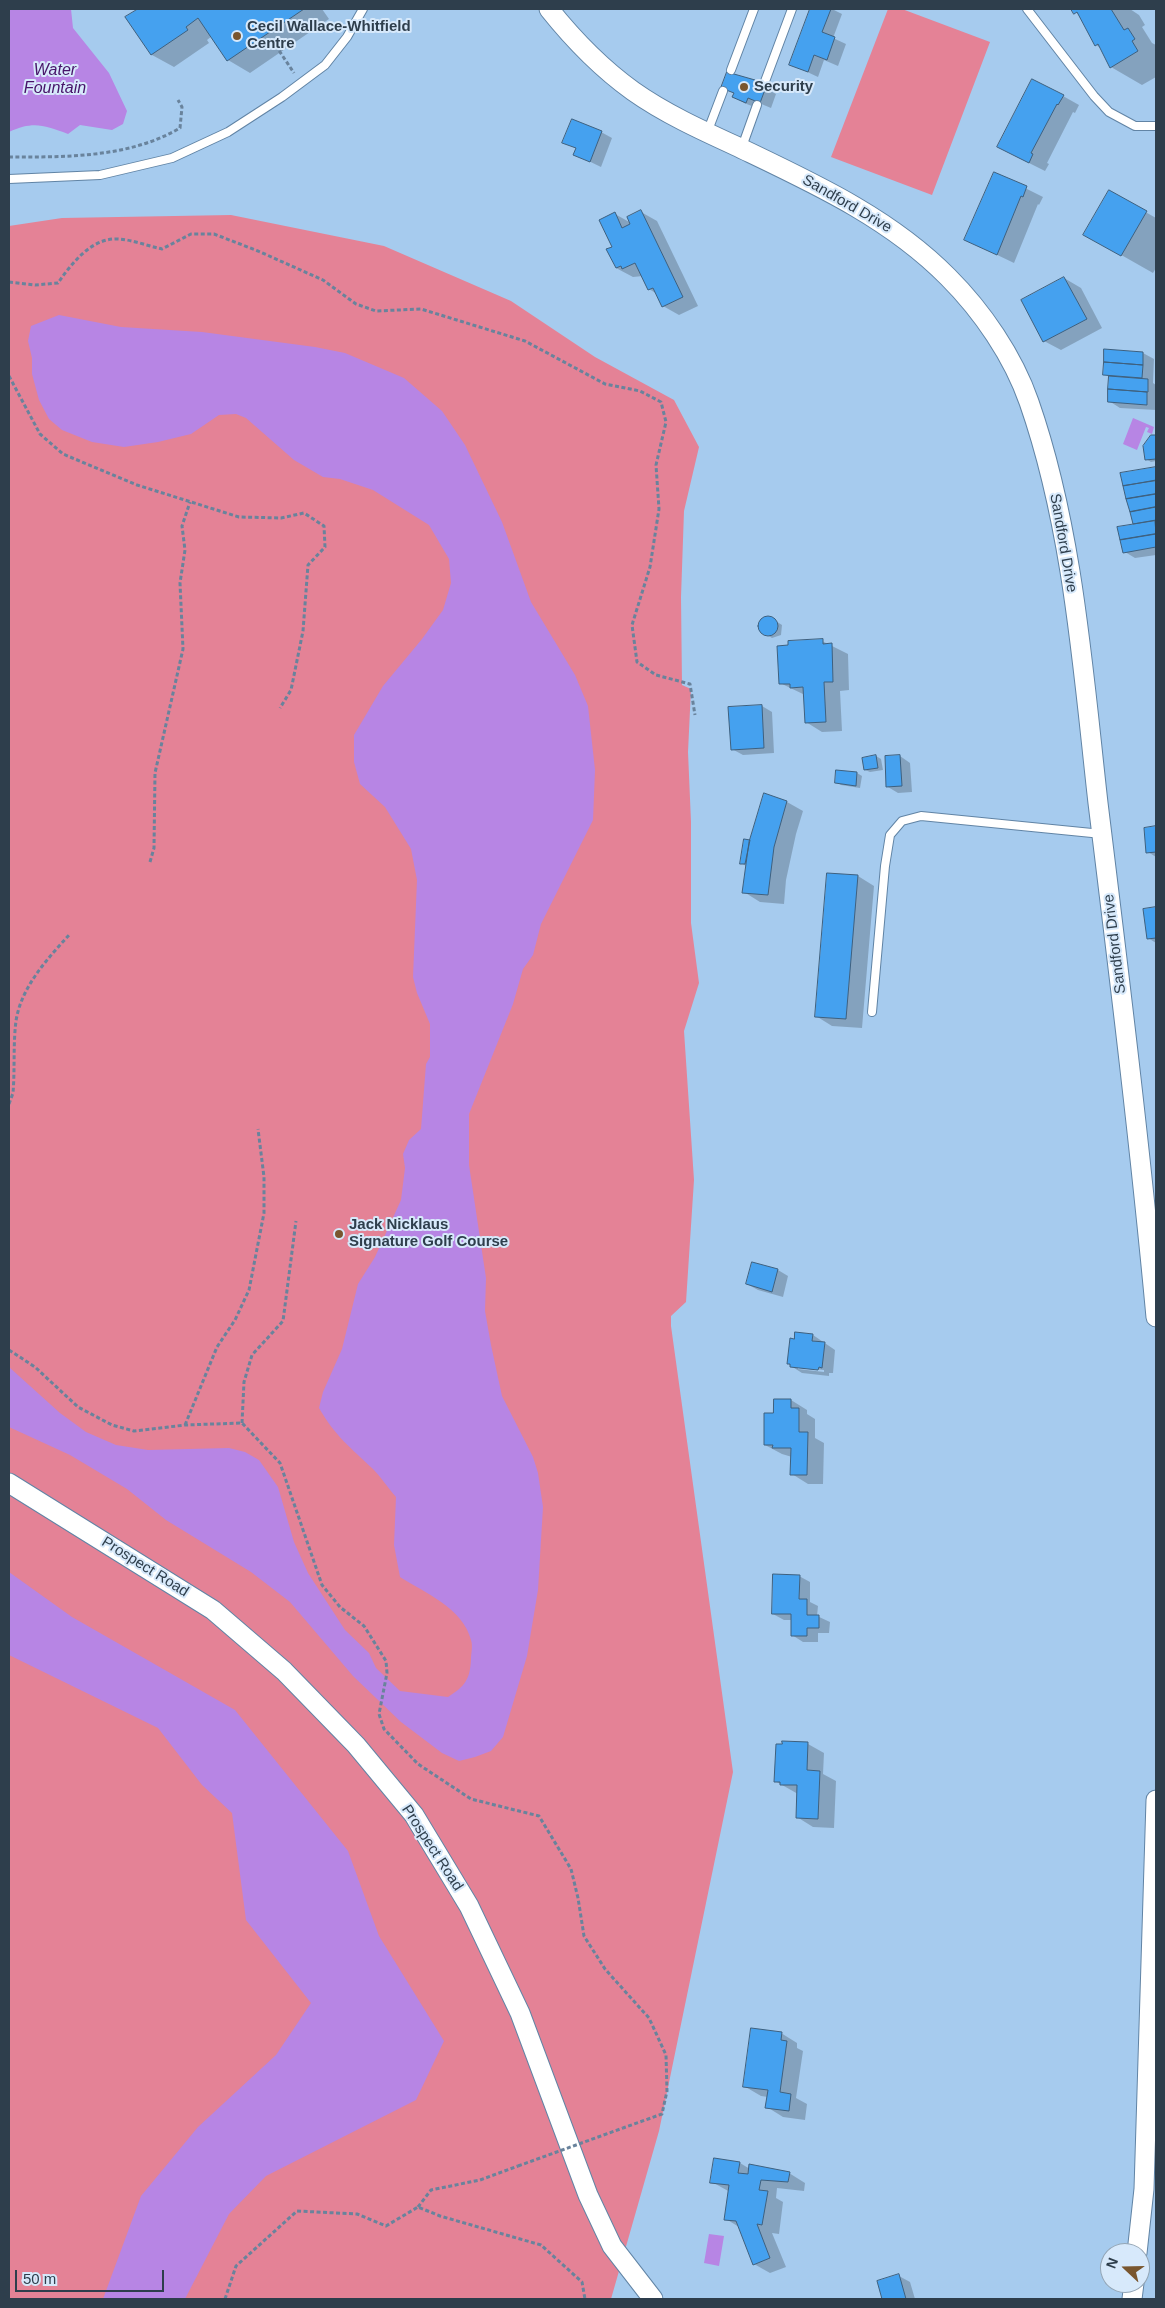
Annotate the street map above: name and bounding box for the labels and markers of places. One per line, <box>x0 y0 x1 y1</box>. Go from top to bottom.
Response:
place label: Cecil Wallace-Whitfield Centre <box>247 18 411 53</box>
marker: Cecil Wallace-Whitfield Centre <box>231 30 243 42</box>
place label: Security <box>754 78 813 96</box>
marker: Security <box>738 81 750 93</box>
place label: Jack Nicklaus Signature Golf Course <box>349 1216 508 1251</box>
marker: Jack Nicklaus Signature Golf Course <box>333 1228 345 1240</box>

